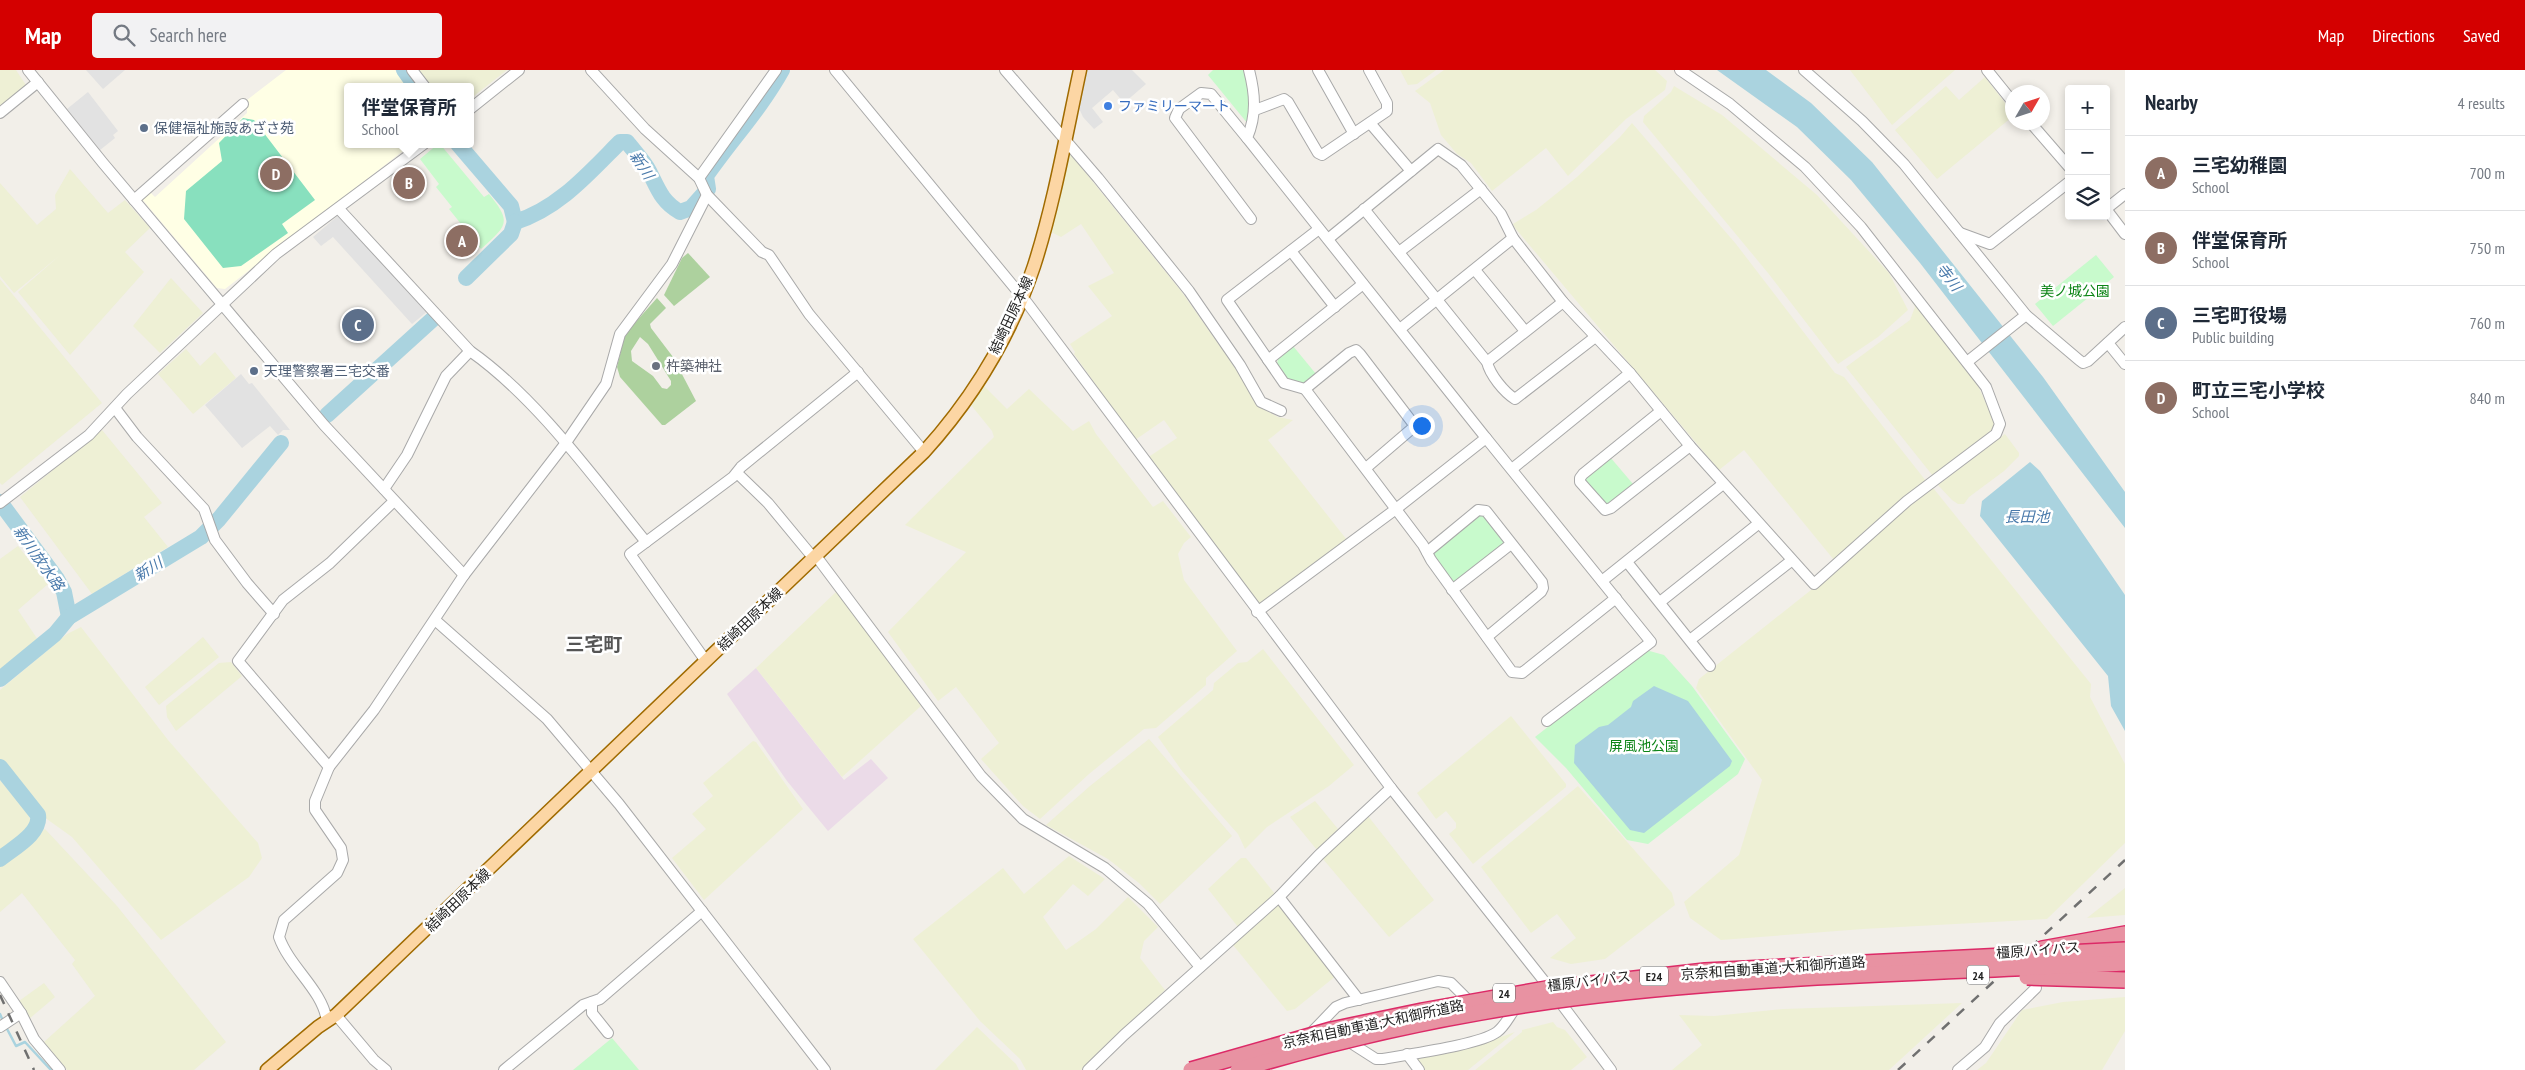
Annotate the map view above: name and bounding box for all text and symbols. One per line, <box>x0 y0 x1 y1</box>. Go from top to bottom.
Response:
search box <box>92 13 442 58</box>
text: Map <box>25 20 62 51</box>
icon: search <box>110 21 138 49</box>
text: Search here <box>150 23 227 47</box>
text: Map <box>2318 24 2344 47</box>
text: Directions <box>2372 24 2435 47</box>
text: Saved <box>2463 24 2500 47</box>
popup <box>344 83 474 148</box>
north arrow <box>2005 85 2050 130</box>
map controls <box>2065 85 2110 220</box>
button: + <box>2065 85 2110 130</box>
text: Nearby <box>2145 89 2198 116</box>
text: 4 results <box>2458 93 2505 113</box>
text: 伴堂保育所 <box>361 95 457 119</box>
place label: ファミリーマート <box>1118 97 1230 115</box>
marker: ファミリーマート <box>1102 100 1114 112</box>
place label: 保健福祉施設あざさ苑 <box>154 119 294 137</box>
text: School <box>361 119 399 139</box>
marker: 保健福祉施設あざさ苑 <box>138 122 150 134</box>
button: − <box>2065 130 2110 175</box>
water label: 新川 <box>626 147 659 184</box>
text: 三宅幼稚園 <box>2192 153 2287 177</box>
pin: D <box>260 155 292 193</box>
text: A <box>2157 163 2165 183</box>
text: 700 m <box>2470 163 2505 183</box>
pin: B <box>393 164 425 202</box>
button: layers <box>2065 175 2110 220</box>
text: School <box>2192 177 2229 197</box>
pin: A <box>446 222 478 260</box>
text: 伴堂保育所 <box>2192 228 2287 252</box>
text: B <box>2157 238 2165 258</box>
text: 750 m <box>2470 238 2505 258</box>
text: School <box>2192 252 2229 272</box>
water label: 寺川 <box>1932 259 1967 296</box>
street label: 結崎田原本線 <box>985 273 1037 357</box>
park label: 美ノ城公園 <box>2040 282 2110 300</box>
text: 三宅町役場 <box>2192 303 2287 327</box>
pin: C <box>342 306 374 344</box>
text: C <box>2157 313 2165 333</box>
text: 760 m <box>2470 313 2505 333</box>
text: Public building <box>2192 327 2274 347</box>
place label: 杵築神社 <box>666 357 722 375</box>
marker: 杵築神社 <box>650 360 662 372</box>
place label: 天理警察署三宅交番 <box>264 362 390 380</box>
marker: 天理警察署三宅交番 <box>248 365 260 377</box>
text: 町立三宅小学校 <box>2192 378 2325 402</box>
text: D <box>2157 388 2165 408</box>
text: 840 m <box>2470 388 2505 408</box>
text: School <box>2192 402 2229 422</box>
your location <box>1409 413 1435 439</box>
water label: 長田池 <box>2004 507 2051 526</box>
water label: 新川放水路 <box>10 522 69 596</box>
water label: 新川 <box>130 552 167 585</box>
street label: 結崎田原本線 <box>714 583 786 655</box>
district label: 三宅町 <box>565 632 623 656</box>
park label: 屏風池公園 <box>1609 737 1679 755</box>
street label: 結崎田原本線 <box>422 864 494 936</box>
street label: 橿原バイパス <box>1996 938 2080 962</box>
street label: 京奈和自動車道;大和御所道路 <box>1680 953 1866 983</box>
road number: E24 <box>1640 966 1668 986</box>
road number: 24 <box>1967 966 1989 984</box>
street label: 橿原バイパス <box>1546 967 1632 995</box>
road number: 24 <box>1493 984 1515 1002</box>
street label: 京奈和自動車道;大和御所道路 <box>1281 996 1465 1052</box>

